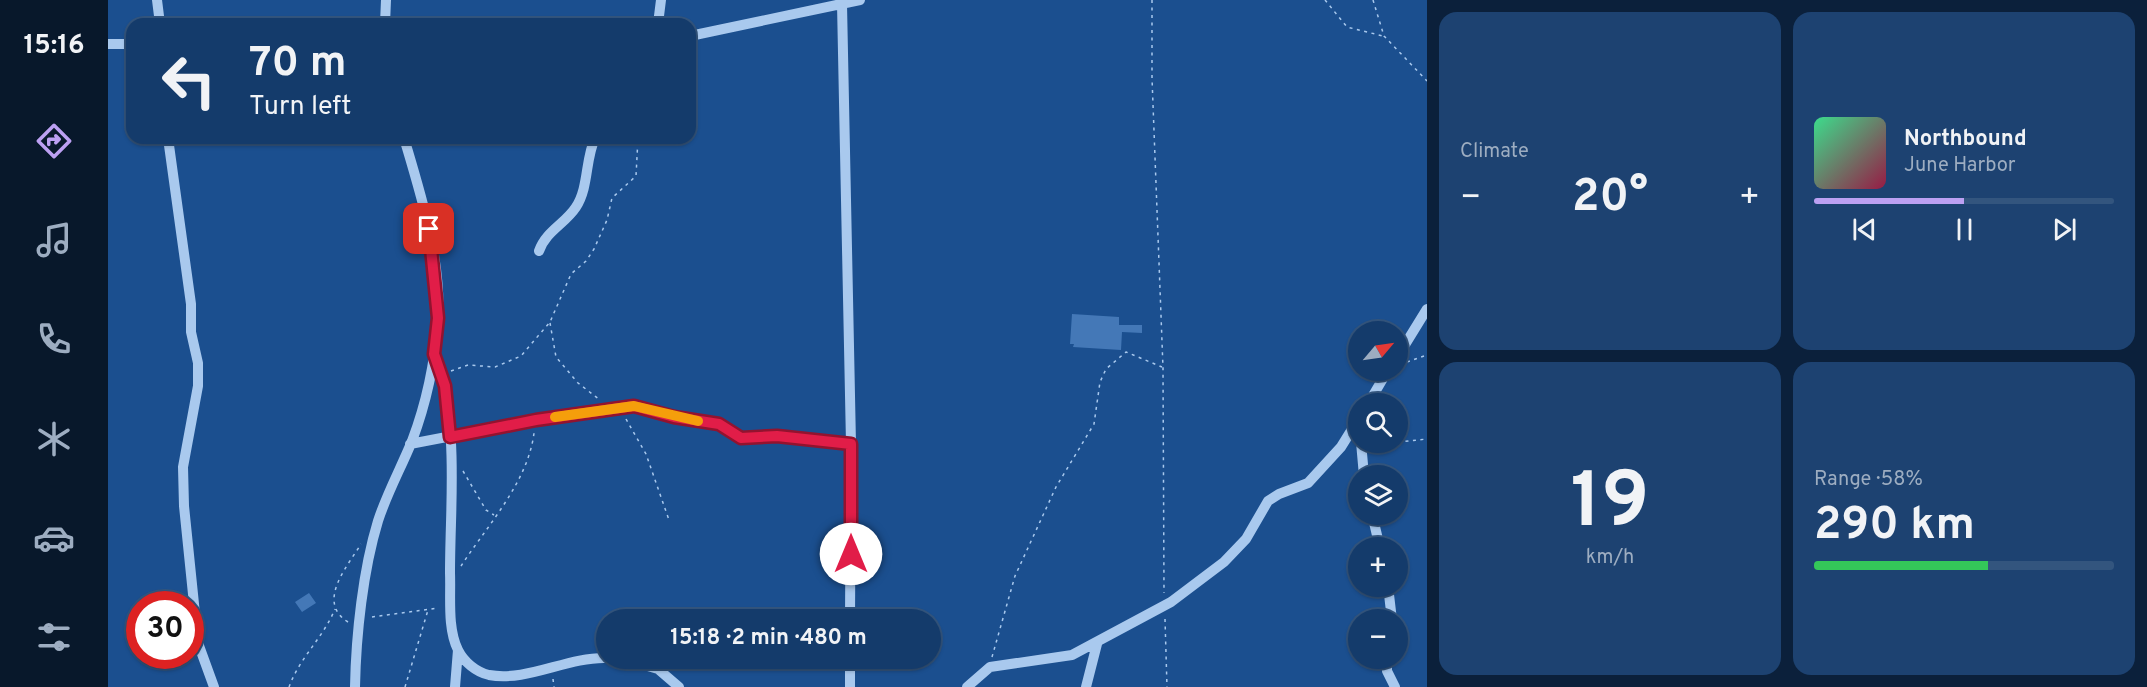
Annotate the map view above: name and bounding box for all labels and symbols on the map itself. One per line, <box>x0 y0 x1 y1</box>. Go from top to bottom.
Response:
pin <box>403 203 454 254</box>
north arrow <box>1348 321 1408 381</box>
position arrow <box>819 522 883 586</box>
speed limit sign: 30 <box>126 591 204 669</box>

